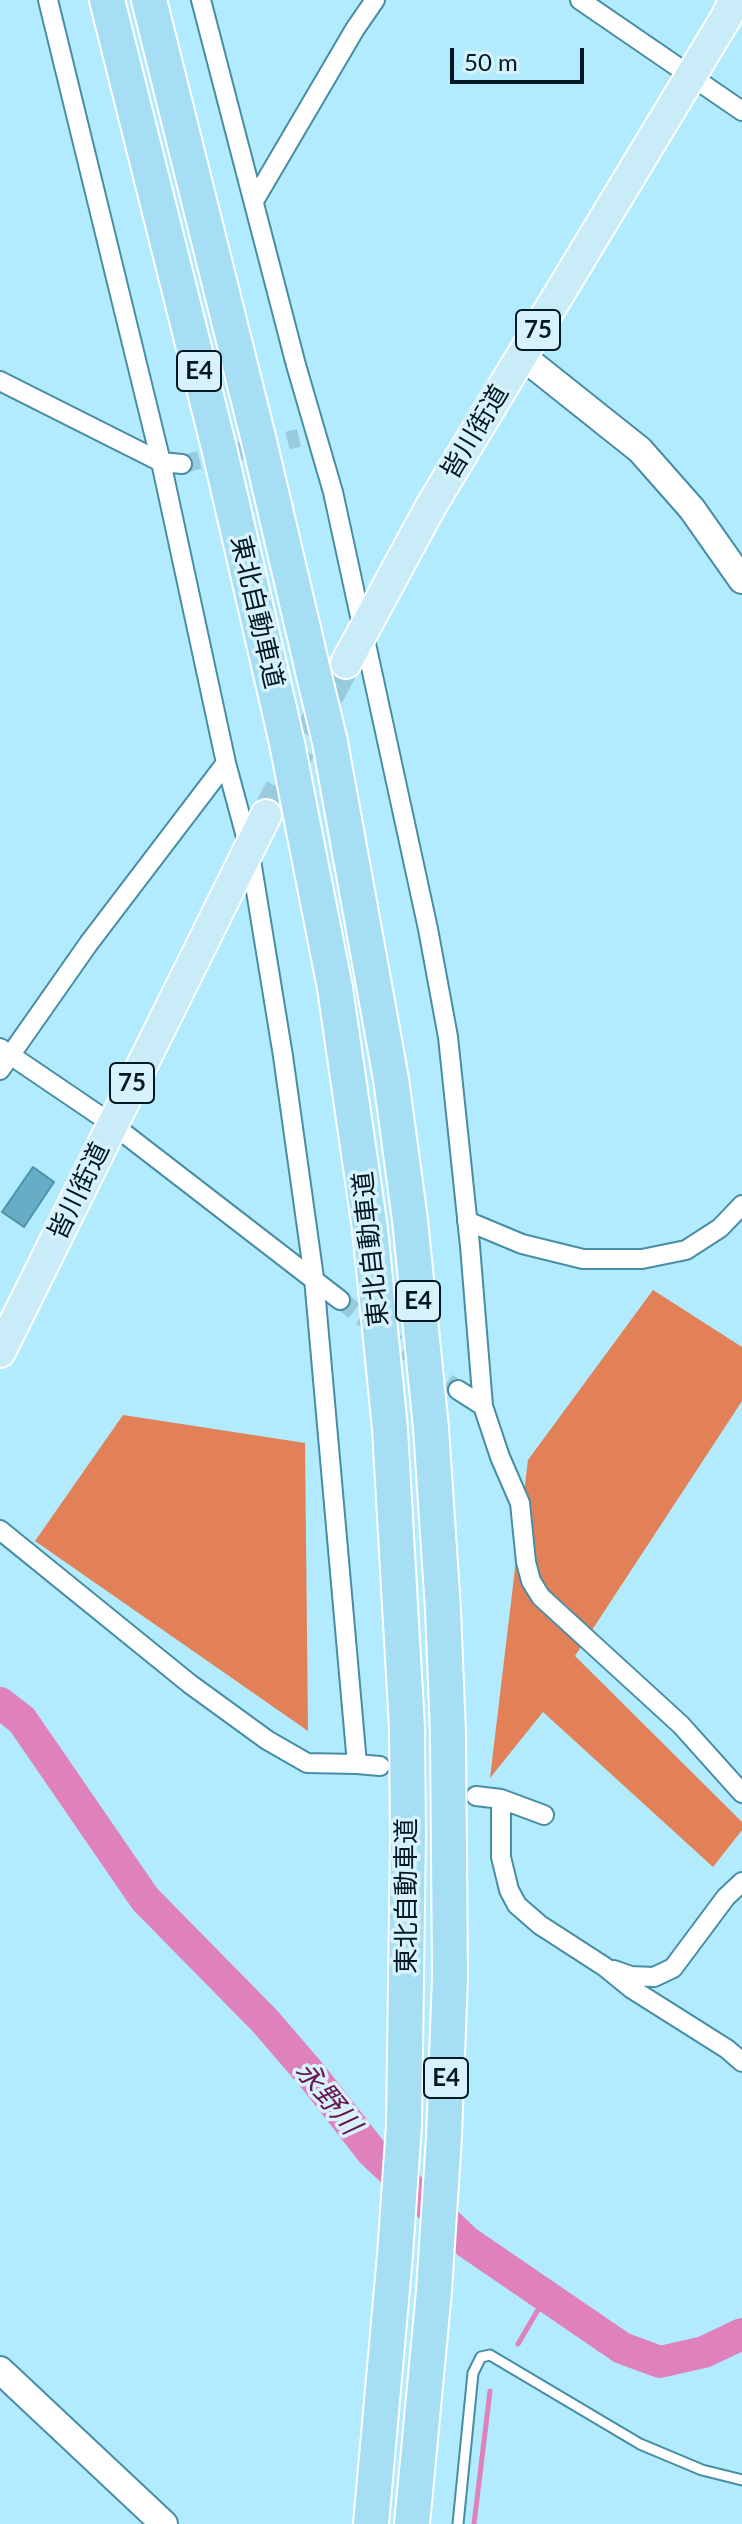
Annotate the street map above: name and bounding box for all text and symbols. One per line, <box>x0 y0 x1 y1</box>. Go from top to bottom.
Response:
scale bar <box>454 32 588 82</box>
text: 50 m <box>464 47 518 76</box>
road number: 75 <box>516 310 560 350</box>
road number: E4 <box>177 351 221 391</box>
street label: 皆川街道 <box>435 379 515 485</box>
street label: 東北自動車道 <box>224 532 290 692</box>
road number: 75 <box>110 1063 154 1103</box>
street label: 皆川街道 <box>42 1137 116 1245</box>
street label: 東北自動車道 <box>347 1170 395 1328</box>
road number: E4 <box>396 1281 440 1321</box>
street label: 東北自動車道 <box>391 1818 423 1974</box>
water label: 永野川 <box>289 2055 367 2141</box>
road number: E4 <box>424 2058 468 2098</box>

